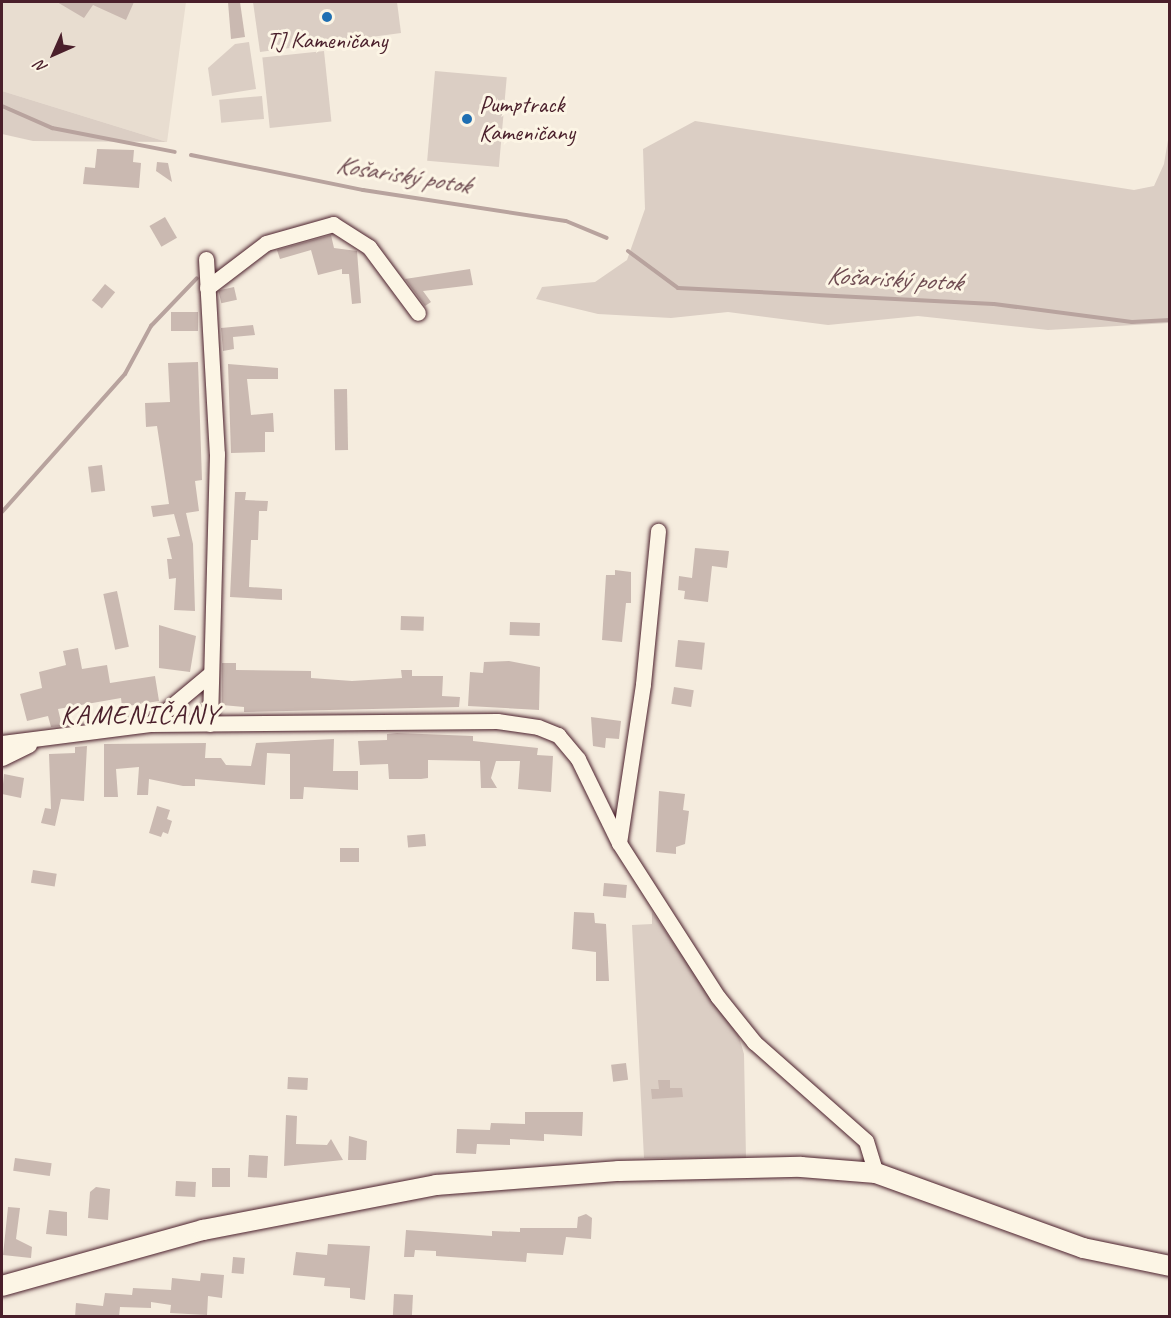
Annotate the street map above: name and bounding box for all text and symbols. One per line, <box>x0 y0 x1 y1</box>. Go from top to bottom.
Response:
marker: TJ Kameničany <box>320 10 334 24</box>
north arrow <box>24 24 84 84</box>
place label: TJ Kameničany <box>267 27 387 55</box>
text: N <box>31 56 52 77</box>
place label: Pumptrack Kameničany <box>479 91 575 147</box>
marker: Pumptrack Kameničany <box>460 112 474 126</box>
water label: Košariský potok <box>334 149 472 201</box>
water label: Košariský potok <box>826 260 962 298</box>
district label: KAMENIČANY <box>61 699 219 731</box>

